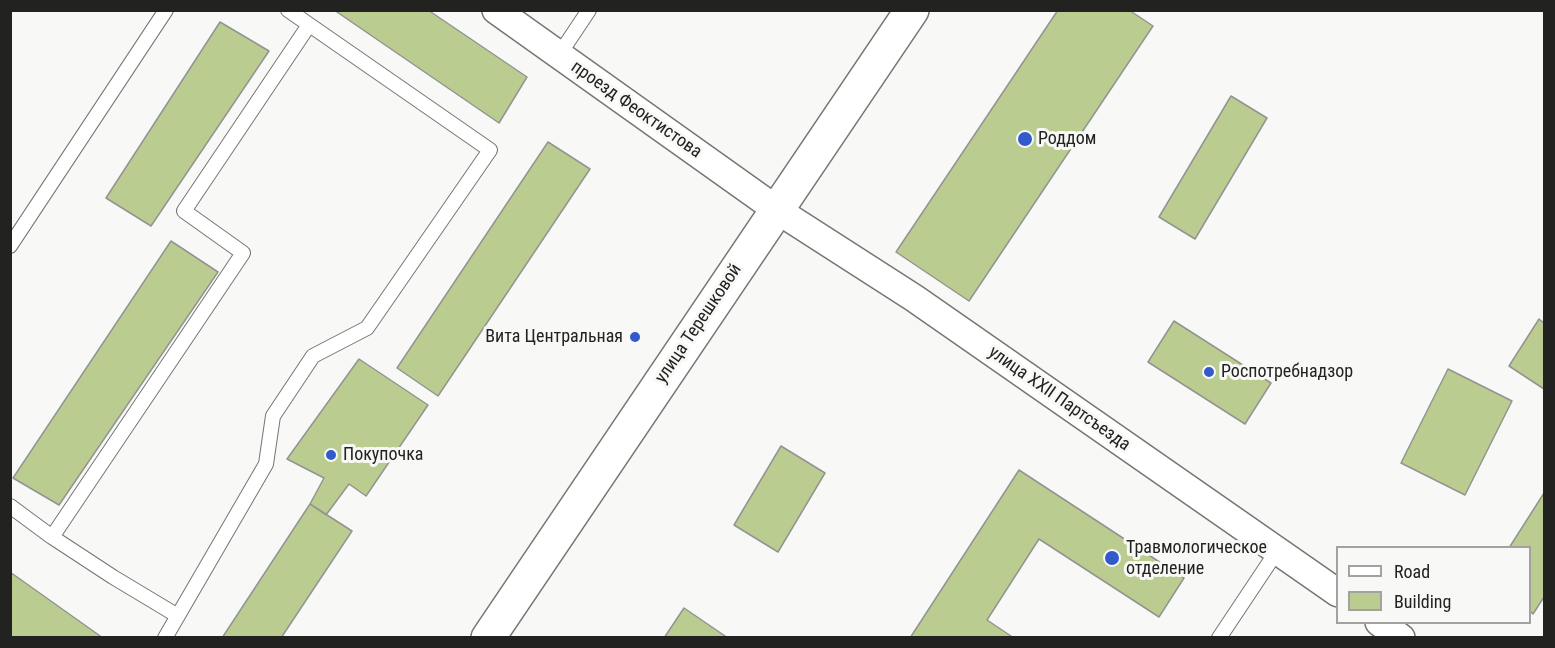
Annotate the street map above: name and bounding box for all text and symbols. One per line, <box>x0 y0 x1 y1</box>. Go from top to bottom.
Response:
street label: проезд Феоктистова <box>566 57 706 163</box>
place label: Роддом <box>1038 128 1096 150</box>
marker: Роддом <box>1016 130 1034 148</box>
street label: улица Терешковой <box>651 260 747 388</box>
place label: Вита Центральная <box>485 326 623 348</box>
marker: Вита Центральная <box>628 330 642 344</box>
street label: улица XXII Партсъезда <box>984 342 1134 456</box>
place label: Роспотребнадзор <box>1221 361 1353 383</box>
marker: Роспотребнадзор <box>1202 365 1216 379</box>
place label: Покупочка <box>343 444 423 466</box>
marker: Покупочка <box>324 448 338 462</box>
place label: Травмологическое отделение <box>1126 537 1267 580</box>
legend <box>1336 546 1531 624</box>
marker: Травмологическое отделение <box>1103 549 1121 567</box>
text: Road <box>1394 561 1430 582</box>
text: Building <box>1394 591 1451 612</box>

